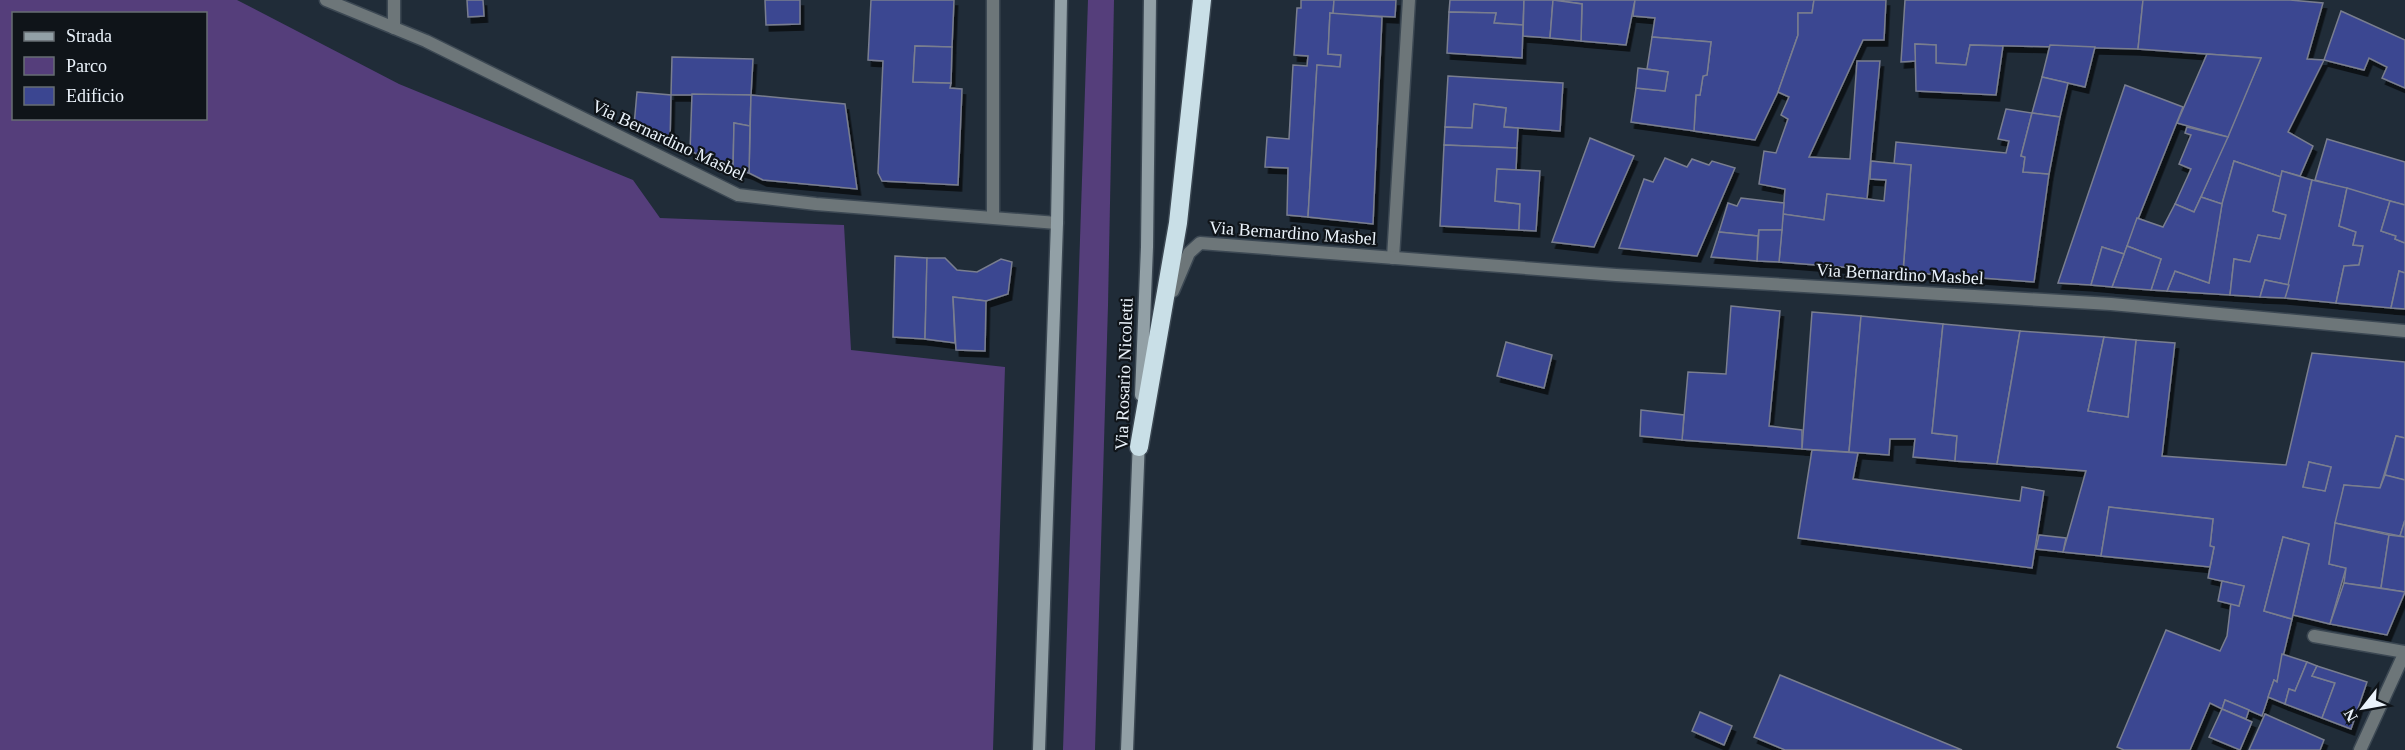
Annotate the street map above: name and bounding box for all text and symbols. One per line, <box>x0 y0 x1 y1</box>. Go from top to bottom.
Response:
legend <box>12 12 207 120</box>
text: Strada <box>66 26 112 46</box>
text: Parco <box>66 56 107 76</box>
text: Edificio <box>66 86 124 106</box>
street label: Via Bernardino Masbel <box>589 95 749 185</box>
street label: Via Bernardino Masbel <box>1209 217 1377 249</box>
street label: Via Bernardino Masbel <box>1816 260 1984 288</box>
street label: Via Rosario Nicoletti <box>1111 297 1137 451</box>
north arrow <box>2333 678 2393 738</box>
text: N <box>2340 706 2361 725</box>

